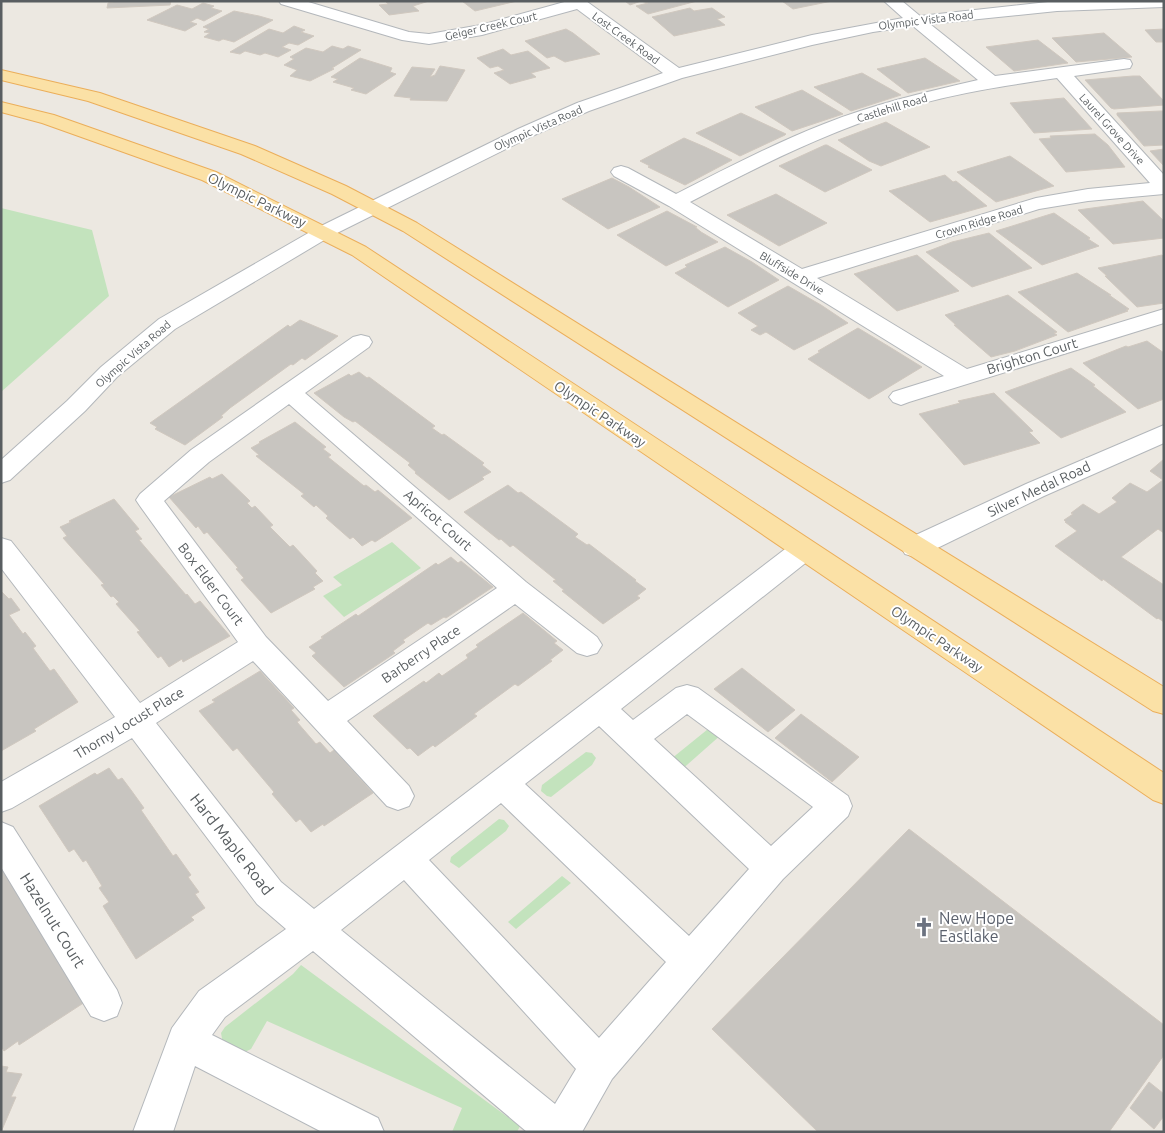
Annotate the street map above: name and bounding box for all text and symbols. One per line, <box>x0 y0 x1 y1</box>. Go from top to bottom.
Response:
street label: Olympic Vista Road <box>878 8 974 32</box>
street label: Geiger Creek Court <box>444 9 539 42</box>
street label: Lost Creek Road <box>590 10 662 66</box>
street label: Laurel Grove Drive <box>1077 91 1147 167</box>
street label: Castlehill Road <box>855 92 929 124</box>
street label: Olympic Vista Road <box>492 103 584 153</box>
street label: Olympic Parkway <box>205 169 309 231</box>
street label: Crown Ridge Road <box>934 203 1024 241</box>
street label: Bluffside Drive <box>758 249 826 297</box>
street label: Olympic Vista Road <box>93 318 173 390</box>
street label: Brighton Court <box>985 334 1080 377</box>
street label: Olympic Parkway <box>551 377 649 451</box>
street label: Silver Medal Road <box>985 458 1093 520</box>
street label: Apricot Court <box>401 486 476 554</box>
street label: Box Elder Court <box>175 540 247 629</box>
street label: Olympic Parkway <box>888 602 986 676</box>
street label: Barberry Place <box>379 622 463 686</box>
street label: Thorny Locust Place <box>71 684 187 762</box>
street label: Hard Maple Road <box>187 790 277 898</box>
street label: Hazelnut Court <box>17 869 90 971</box>
place label: New Hope Eastlake <box>939 909 1014 945</box>
church icon: New Hope Eastlake <box>913 916 935 938</box>

